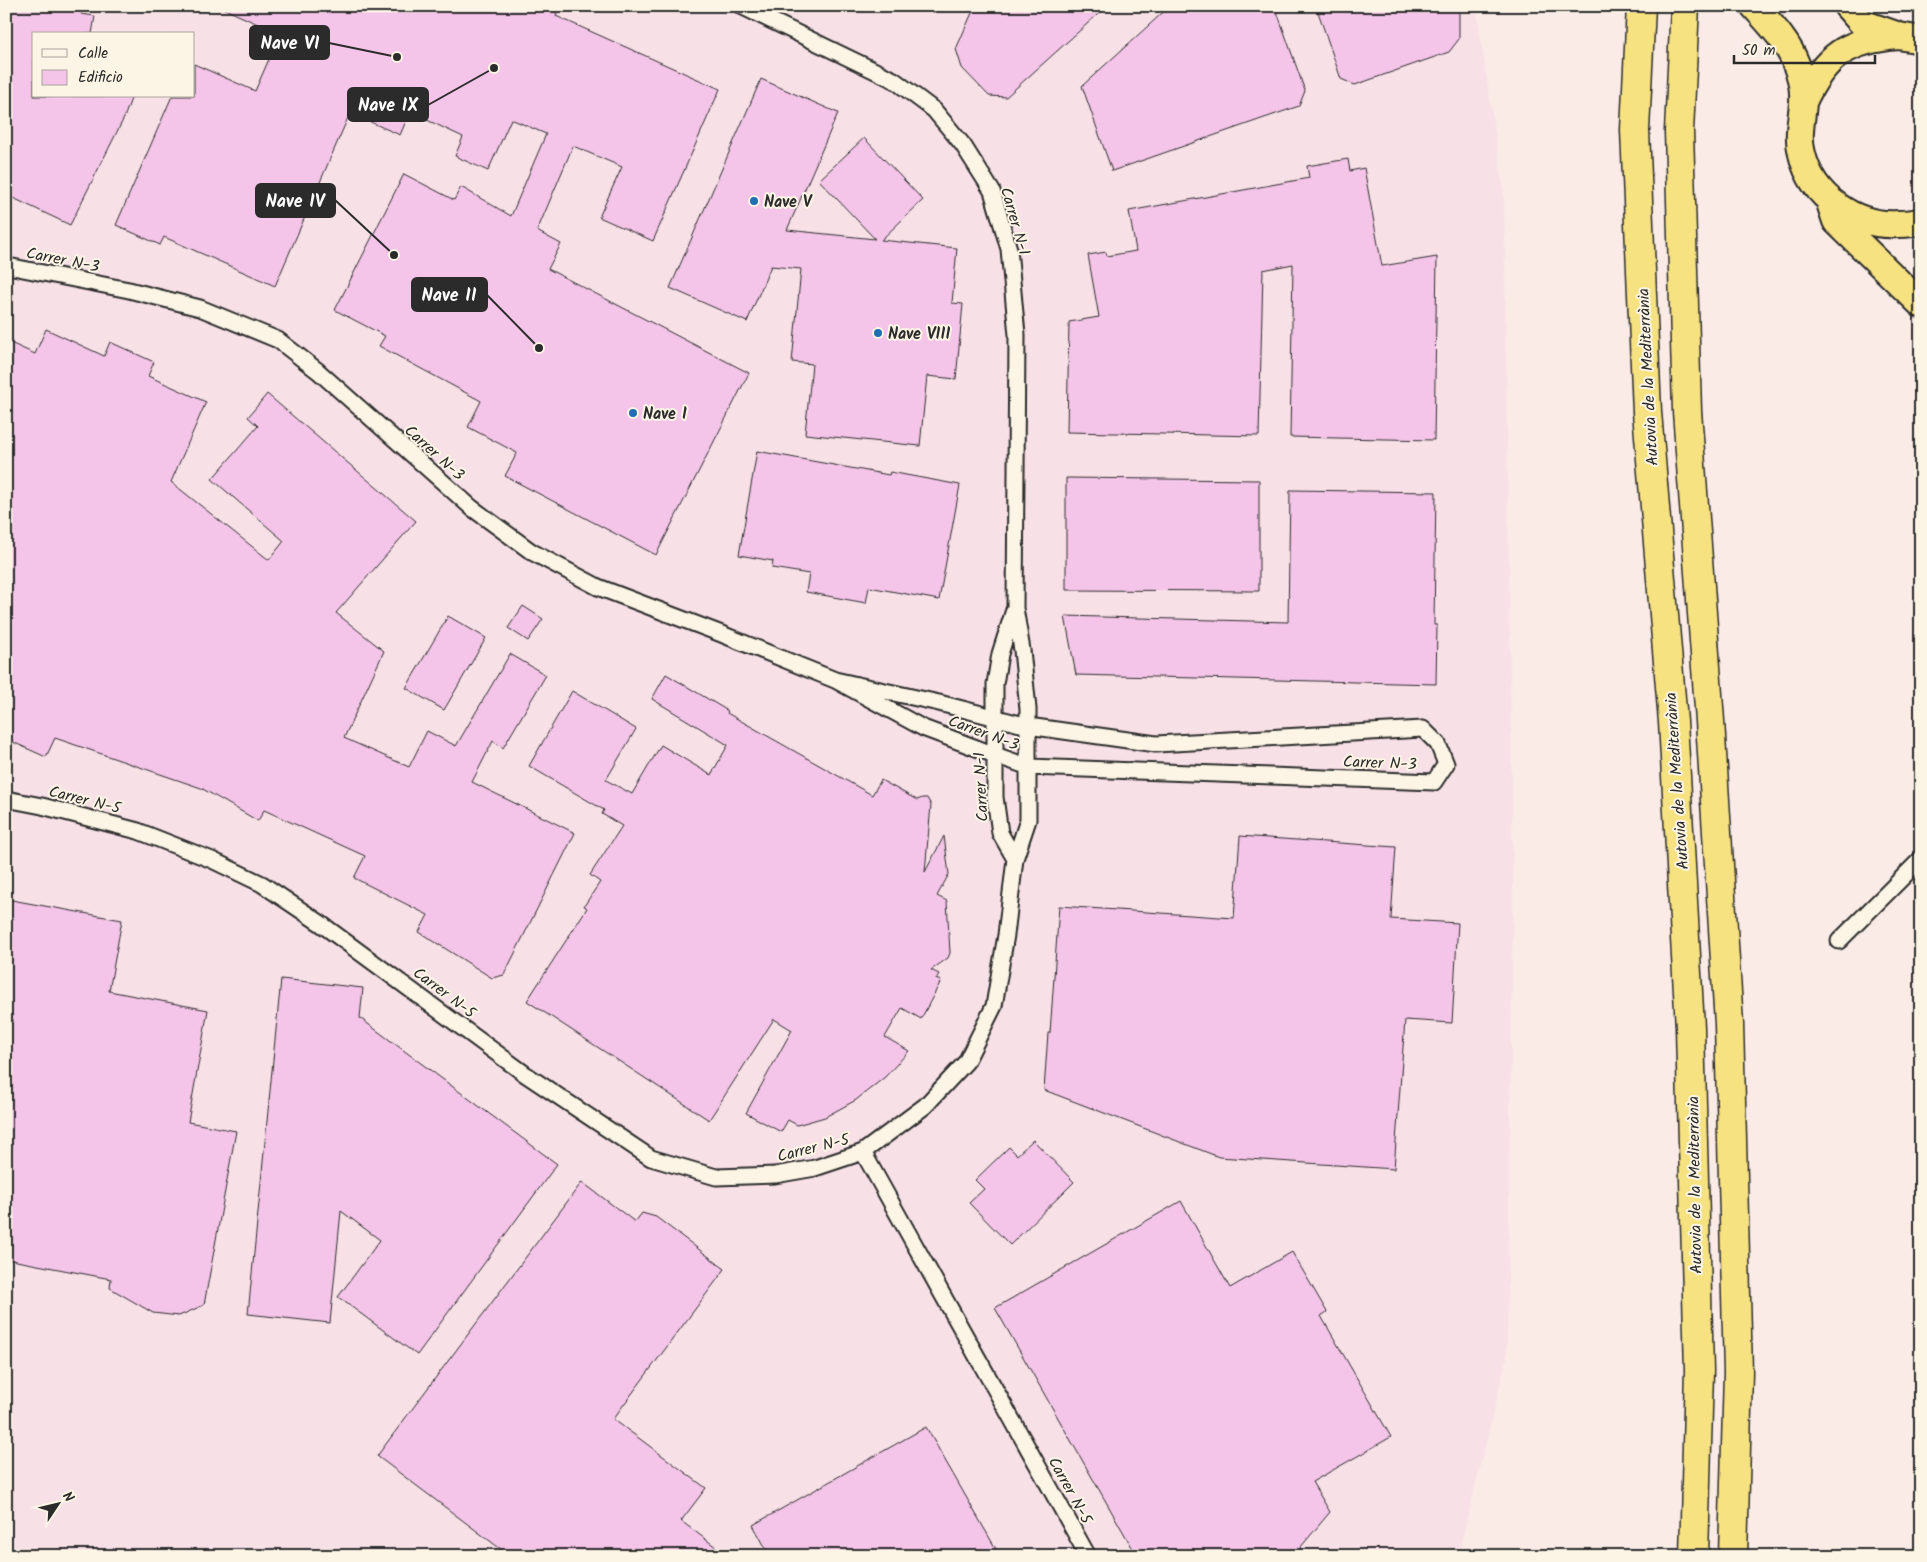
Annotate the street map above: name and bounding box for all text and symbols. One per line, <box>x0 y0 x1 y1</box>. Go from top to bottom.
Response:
callout: Nave VI <box>250 26 329 59</box>
text: Nave VI <box>261 30 320 59</box>
legend <box>32 32 195 98</box>
scale bar <box>1734 32 1876 64</box>
text: 50 m <box>1742 39 1776 63</box>
text: Calle <box>78 42 108 66</box>
text: Edificio <box>78 66 123 90</box>
callout: Nave IX <box>348 88 428 121</box>
text: Nave IX <box>358 92 419 121</box>
callout: Nave IV <box>256 184 335 217</box>
street label: Carrer N-1 <box>993 184 1036 258</box>
text: Nave IV <box>266 188 326 217</box>
place label: Nave V <box>764 190 813 215</box>
marker: Nave V <box>748 195 760 207</box>
street label: Carrer N-3 <box>24 241 101 280</box>
callout: Nave II <box>412 278 487 311</box>
text: Nave II <box>422 282 477 311</box>
street label: Autovia de la Mediterrània <box>1631 287 1666 466</box>
place label: Nave VIII <box>888 322 950 347</box>
marker: Nave VIII <box>872 327 884 339</box>
place label: Nave I <box>643 402 687 427</box>
marker: Nave I <box>627 407 639 419</box>
street label: Carrer N-3 <box>398 419 470 487</box>
street label: Autovia de la Mediterrània <box>1659 691 1696 870</box>
street label: Carrer N-3 <box>944 709 1022 758</box>
street label: Carrer N-3 <box>1343 750 1417 777</box>
street label: Carrer N-1 <box>967 751 996 822</box>
street label: Carrer N-5 <box>46 779 125 822</box>
street label: Carrer N-5 <box>407 961 482 1026</box>
street label: Autovia de la Mediterrània <box>1681 1096 1710 1274</box>
street label: Carrer N-5 <box>775 1127 853 1169</box>
street label: Carrer N-5 <box>1041 1453 1099 1530</box>
north arrow <box>32 1480 82 1530</box>
text: N <box>56 1487 79 1507</box>

